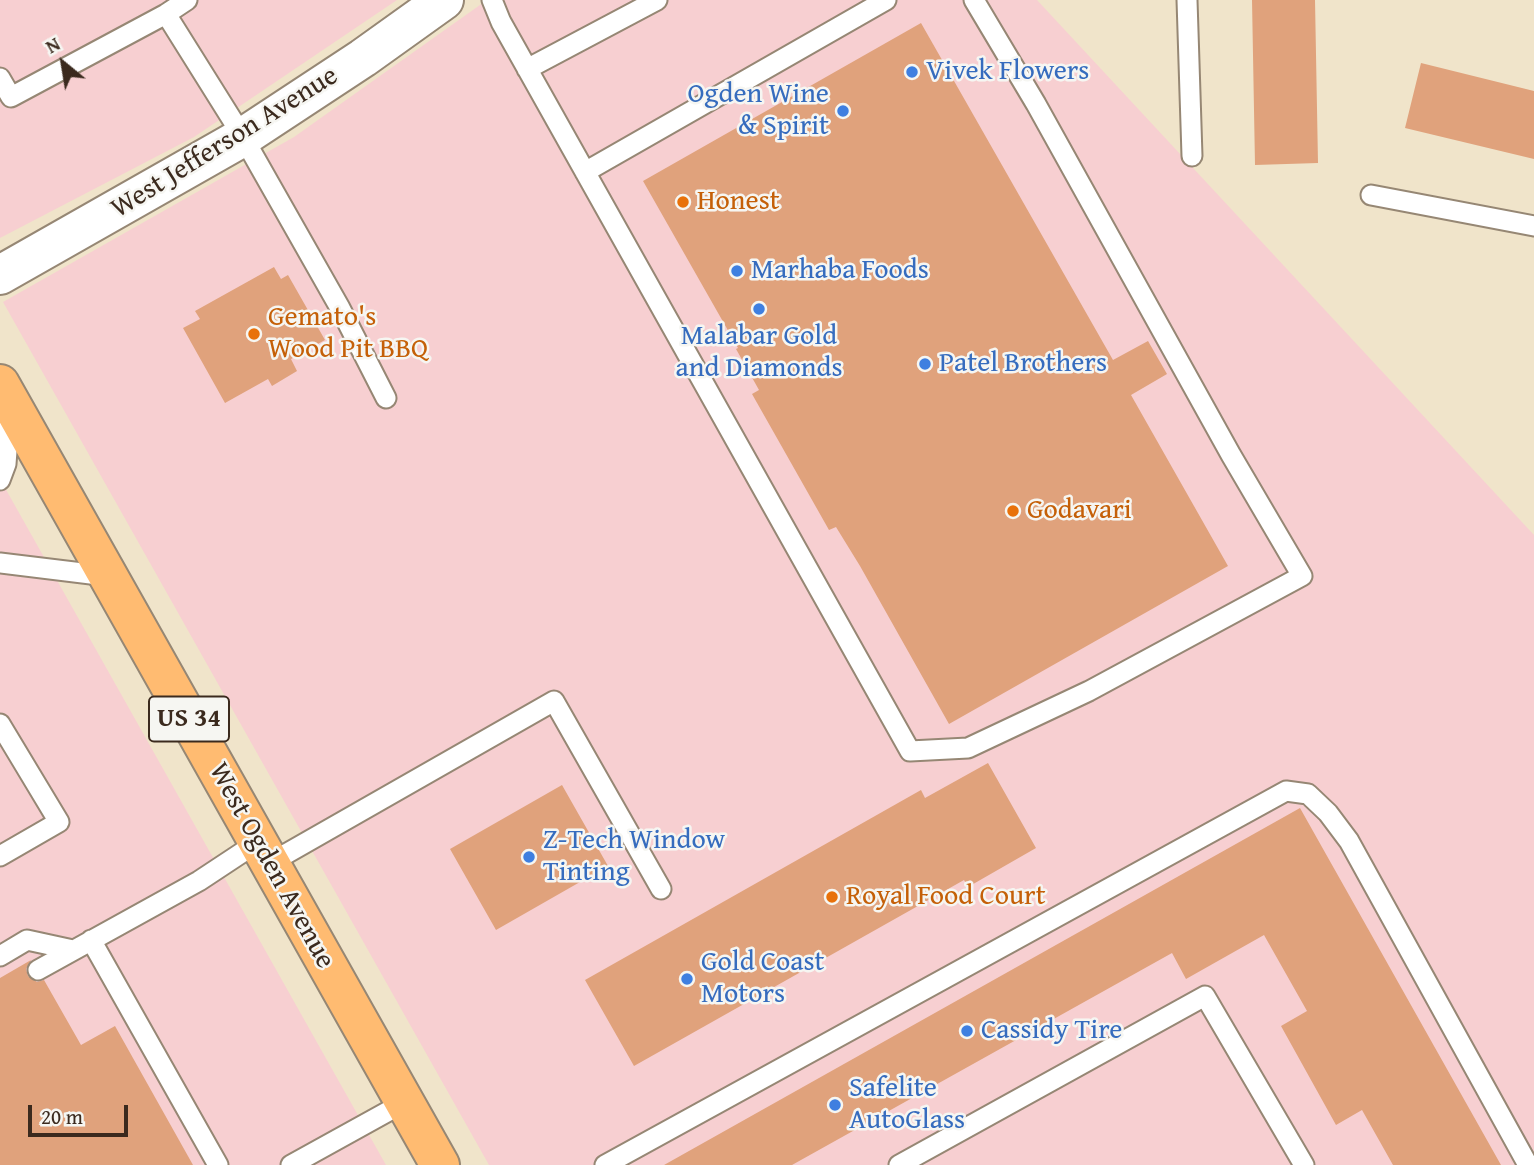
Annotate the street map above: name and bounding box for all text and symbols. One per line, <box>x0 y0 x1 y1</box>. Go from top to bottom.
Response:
north arrow <box>28 28 98 98</box>
text: N <box>40 30 65 60</box>
place label: Vivek Flowers <box>926 55 1089 89</box>
street label: West Jefferson Avenue <box>105 60 345 226</box>
marker: Vivek Flowers <box>904 64 920 80</box>
place label: Ogden Wine & Spirit <box>688 78 829 144</box>
marker: Ogden Wine & Spirit <box>835 103 851 119</box>
place label: Honest <box>697 185 780 219</box>
marker: Honest <box>675 194 691 210</box>
place label: Marhaba Foods <box>751 254 929 288</box>
marker: Marhaba Foods <box>729 263 745 279</box>
place label: Gemato's Wood Pit BBQ <box>268 301 428 367</box>
marker: Malabar Gold and Diamonds <box>751 301 767 317</box>
place label: Malabar Gold and Diamonds <box>675 320 843 386</box>
marker: Gemato's Wood Pit BBQ <box>246 326 262 342</box>
place label: Patel Brothers <box>939 347 1107 381</box>
marker: Patel Brothers <box>917 356 933 372</box>
place label: Godavari <box>1027 494 1132 528</box>
marker: Godavari <box>1005 503 1021 519</box>
road number: US 34 <box>149 696 229 741</box>
street label: West Ogden Avenue <box>201 757 341 975</box>
place label: Z-Tech Window Tinting <box>543 824 725 890</box>
marker: Z-Tech Window Tinting <box>521 849 537 865</box>
place label: Royal Food Court <box>846 880 1046 914</box>
marker: Royal Food Court <box>824 889 840 905</box>
place label: Gold Coast Motors <box>701 946 824 1012</box>
marker: Gold Coast Motors <box>679 971 695 987</box>
place label: Cassidy Tire <box>981 1014 1122 1048</box>
marker: Cassidy Tire <box>959 1023 975 1039</box>
place label: Safelite AutoGlass <box>849 1072 965 1138</box>
scale bar <box>32 1092 131 1136</box>
marker: Safelite AutoGlass <box>827 1097 843 1113</box>
text: 20 m <box>41 1101 83 1132</box>

